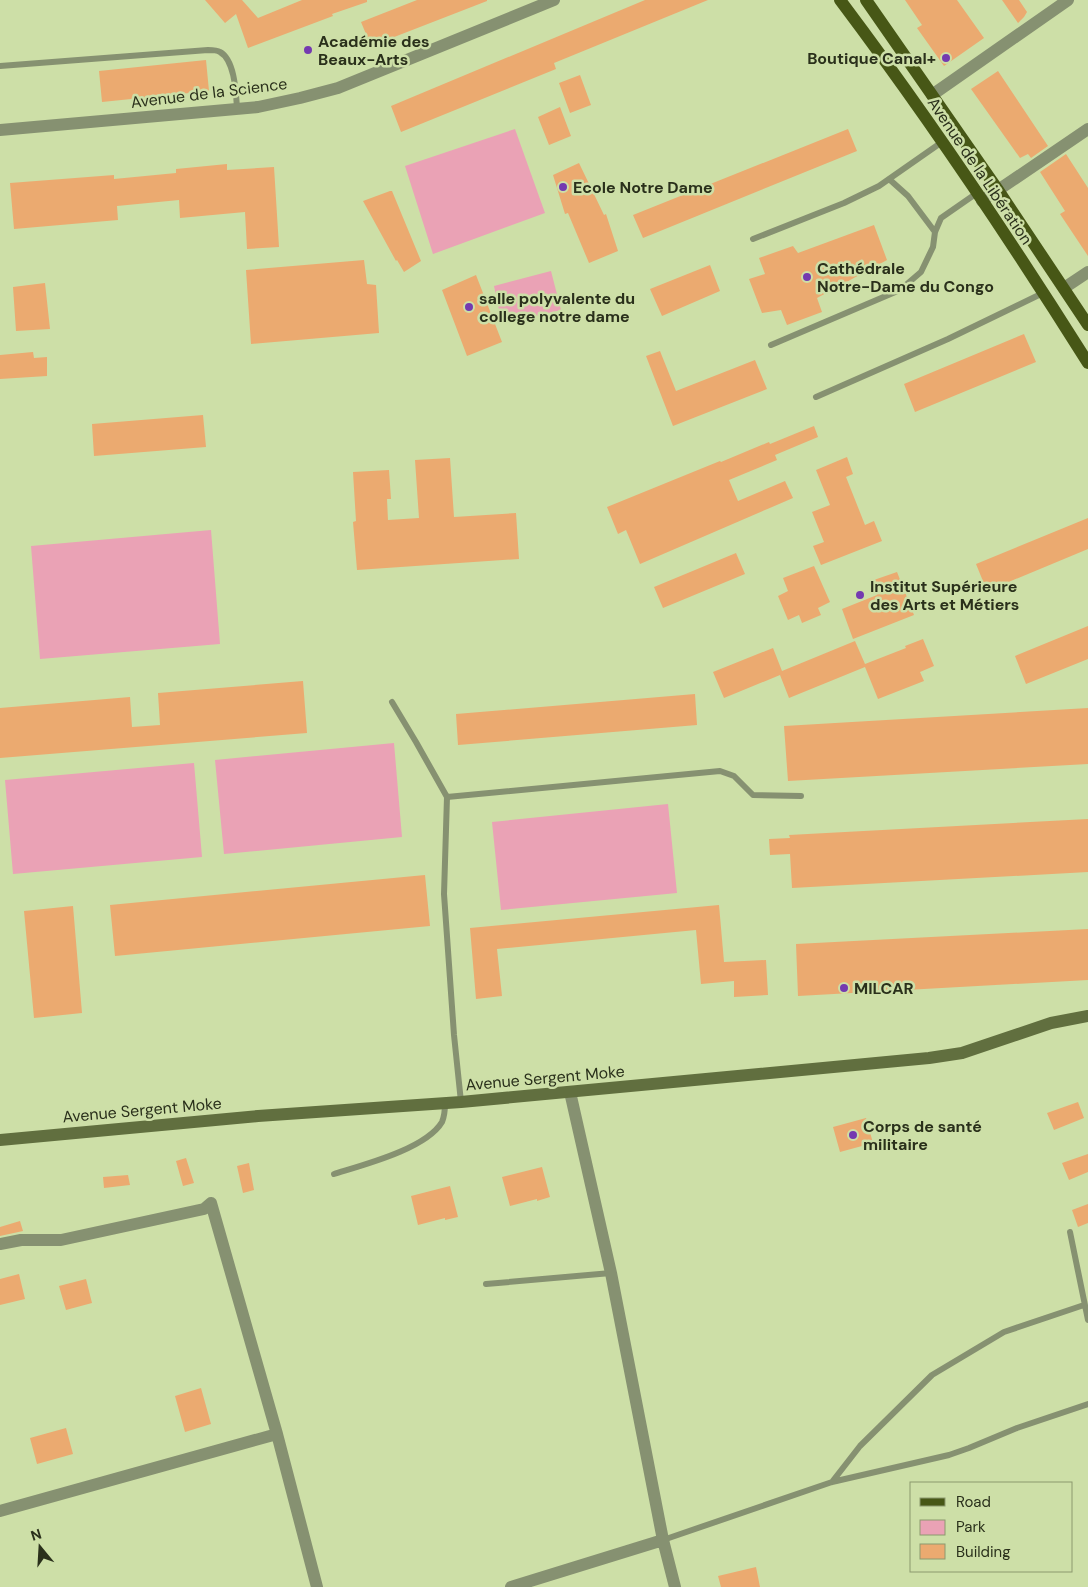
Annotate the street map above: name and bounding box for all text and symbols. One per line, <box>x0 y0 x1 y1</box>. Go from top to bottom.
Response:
place label: Académie des Beaux-Arts <box>318 31 430 70</box>
marker: Académie des Beaux-Arts <box>302 44 314 56</box>
place label: Boutique Canal+ <box>807 48 936 69</box>
marker: Boutique Canal+ <box>940 52 952 64</box>
street label: Avenue de la Science <box>130 73 288 113</box>
street label: Avenue de la Libération <box>923 93 1037 249</box>
place label: Ecole Notre Dame <box>573 177 713 198</box>
marker: Ecole Notre Dame <box>557 181 569 193</box>
place label: Cathédrale Notre-Dame du Congo <box>817 258 994 297</box>
marker: Cathédrale Notre-Dame du Congo <box>801 271 813 283</box>
place label: salle polyvalente du college notre dame <box>479 288 635 327</box>
marker: salle polyvalente du college notre dame <box>463 301 475 313</box>
place label: Institut Supérieure des Arts et Métiers <box>870 576 1019 615</box>
marker: Institut Supérieure des Arts et Métiers <box>854 589 866 601</box>
place label: MILCAR <box>854 978 914 999</box>
marker: MILCAR <box>838 982 850 994</box>
street label: Avenue Sergent Moke <box>465 1061 625 1095</box>
street label: Avenue Sergent Moke <box>62 1093 222 1127</box>
place label: Corps de santé militaire <box>863 1116 982 1155</box>
marker: Corps de santé militaire <box>847 1129 859 1141</box>
legend <box>910 1482 1073 1572</box>
text: Road <box>956 1492 991 1512</box>
text: Park <box>956 1517 986 1537</box>
north arrow <box>15 1522 65 1572</box>
text: N <box>28 1524 44 1545</box>
text: Building <box>956 1542 1011 1562</box>

